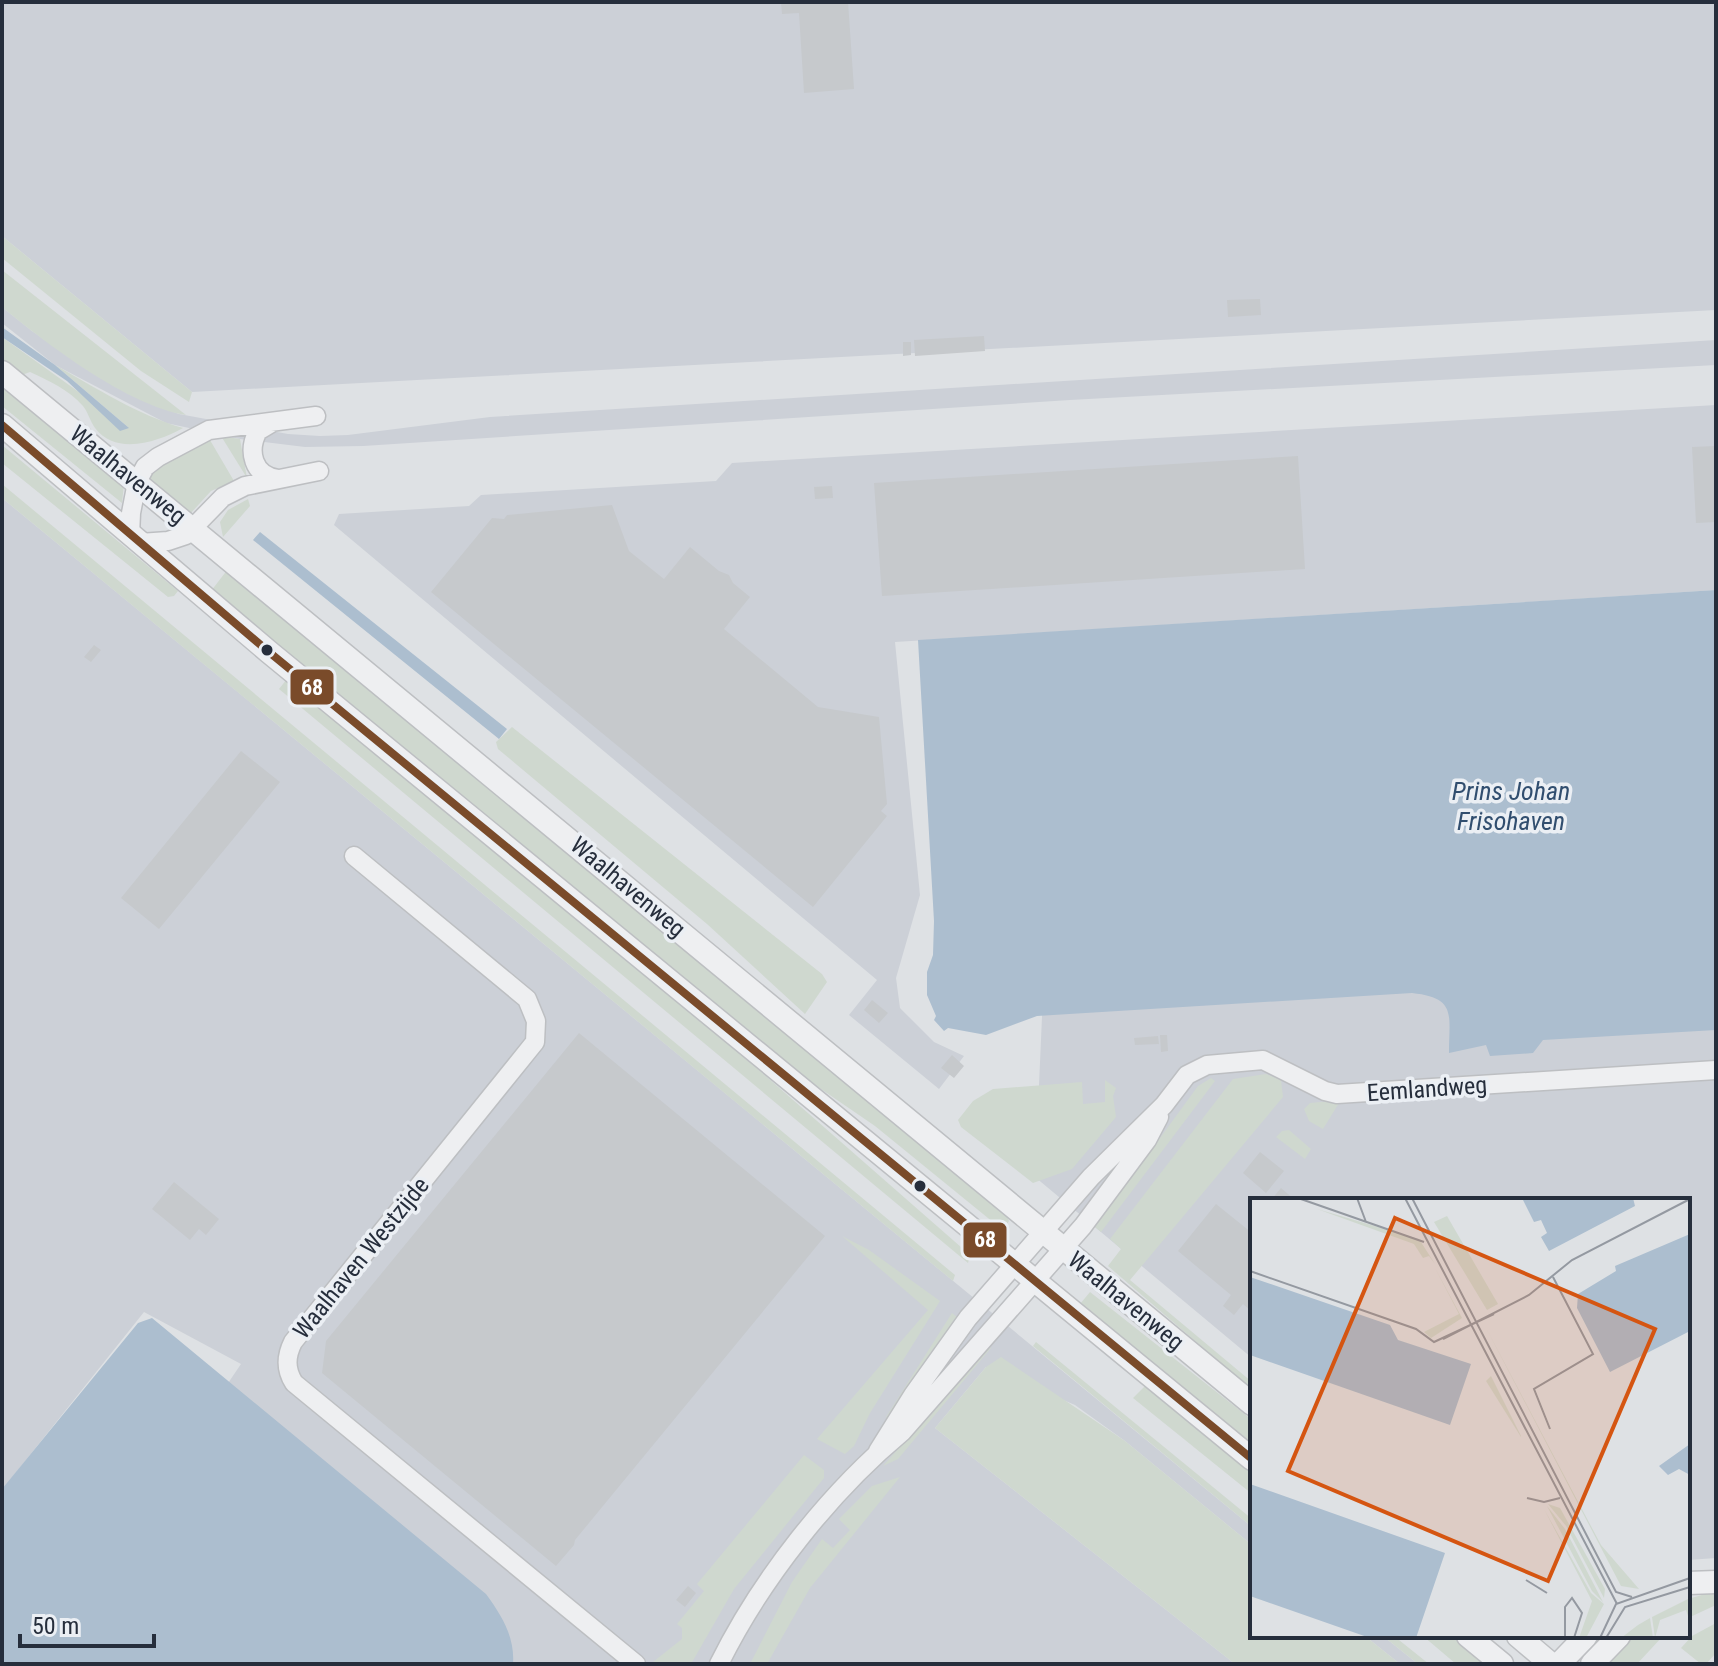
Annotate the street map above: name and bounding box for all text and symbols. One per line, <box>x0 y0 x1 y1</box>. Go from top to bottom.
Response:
street label: Waalhavenweg <box>64 420 192 530</box>
unlabelled marker <box>259 642 275 658</box>
line badge: 68 <box>289 668 335 706</box>
text: 68 <box>301 675 323 700</box>
water label: Prins Johan Frisohaven <box>1452 776 1570 836</box>
street label: Waalhavenweg <box>565 831 691 943</box>
street label: Eemlandweg <box>1366 1071 1488 1107</box>
street label: Waalhaven Westzijde <box>287 1172 435 1344</box>
unlabelled marker <box>912 1178 928 1194</box>
inset map <box>1250 1198 1690 1638</box>
line badge: 68 <box>962 1221 1008 1259</box>
text: 68 <box>974 1227 996 1252</box>
street label: Waalhavenweg <box>1062 1246 1190 1356</box>
scale bar <box>20 1598 154 1648</box>
text: 50 m <box>32 1612 79 1640</box>

